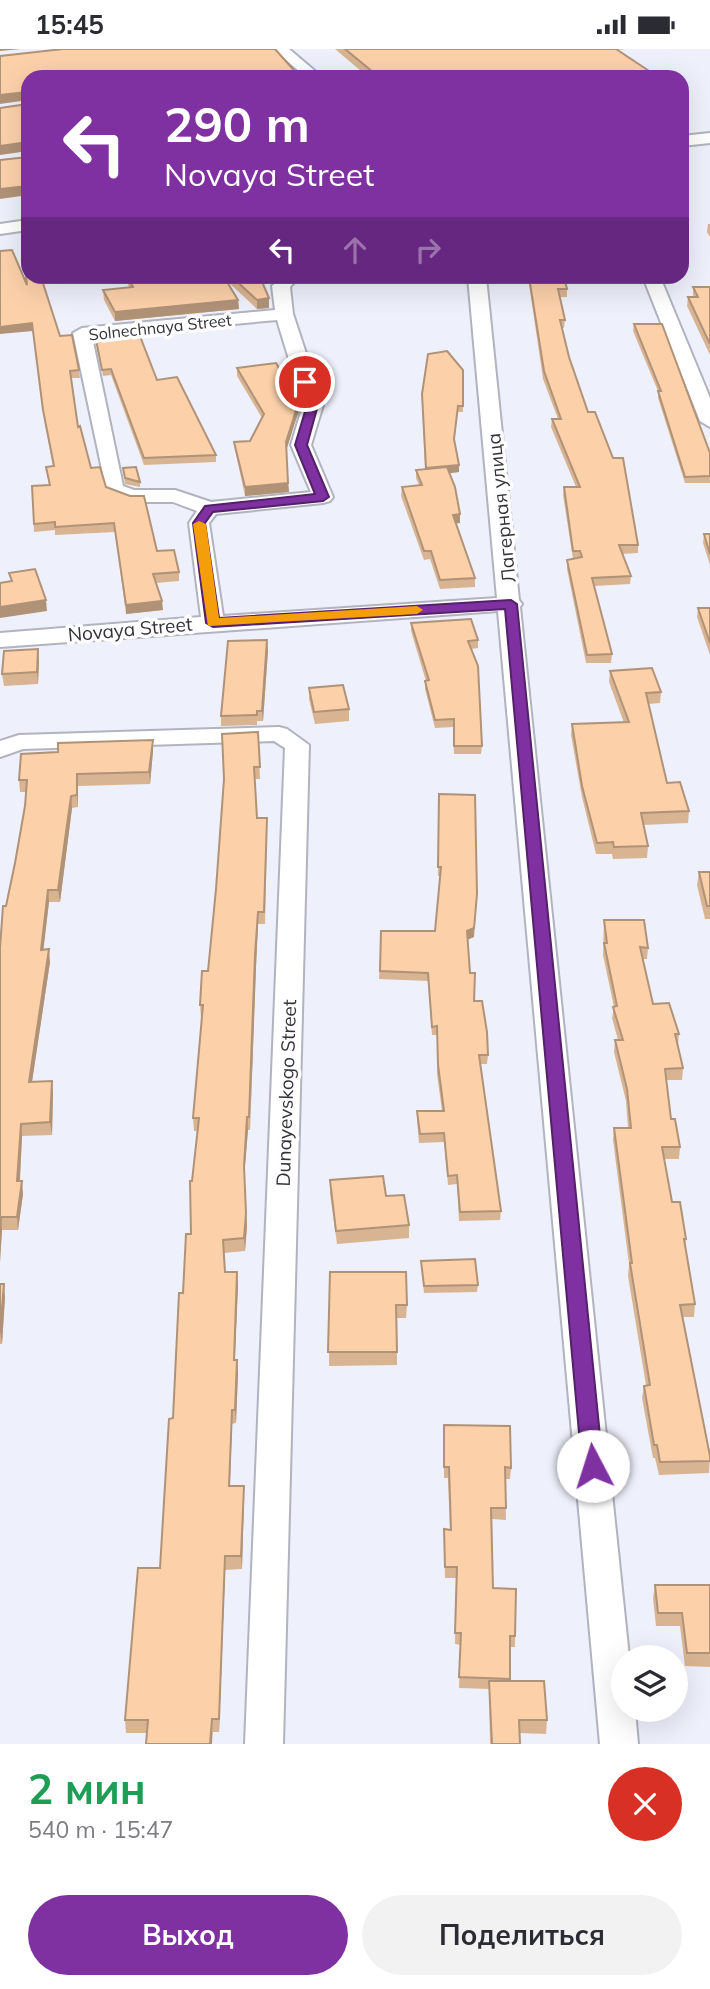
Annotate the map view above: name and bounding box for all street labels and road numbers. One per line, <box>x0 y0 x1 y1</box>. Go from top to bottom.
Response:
street label: Solnechnaya Street <box>88 310 233 344</box>
street label: Лагерная улица <box>481 432 521 584</box>
street label: Novaya Street <box>67 612 194 646</box>
street label: Dunayevskogo Street <box>271 999 301 1187</box>

